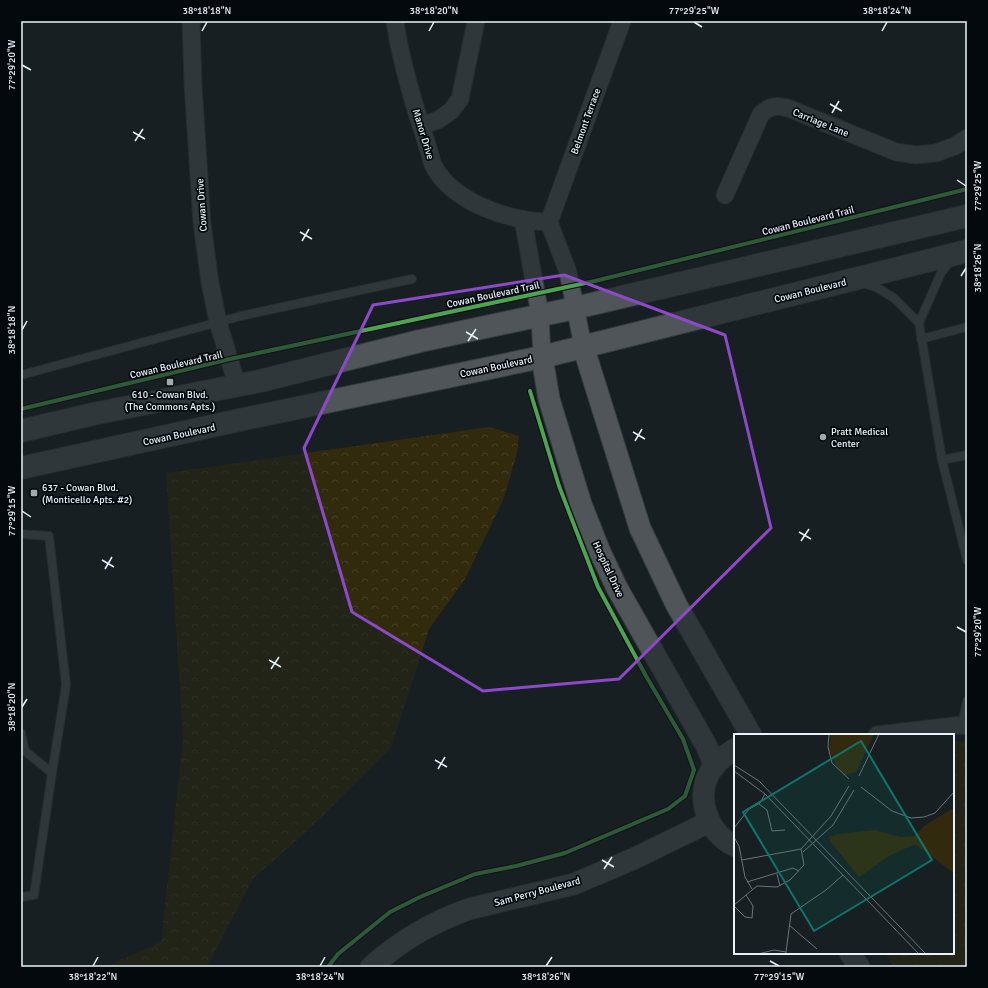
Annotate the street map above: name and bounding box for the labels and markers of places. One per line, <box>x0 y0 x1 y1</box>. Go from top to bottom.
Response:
marker: 610 - Cowan Blvd. (The Commons Apts.) <box>165 377 175 387</box>
place label: 610 - Cowan Blvd. (The Commons Apts.) <box>125 389 215 413</box>
place label: Pratt Medical Center <box>831 426 888 450</box>
marker: Pratt Medical Center <box>818 432 828 442</box>
place label: 637 - Cowan Blvd. (Monticello Apts. #2) <box>42 482 132 506</box>
marker: 637 - Cowan Blvd. (Monticello Apts. #2) <box>29 488 39 498</box>

